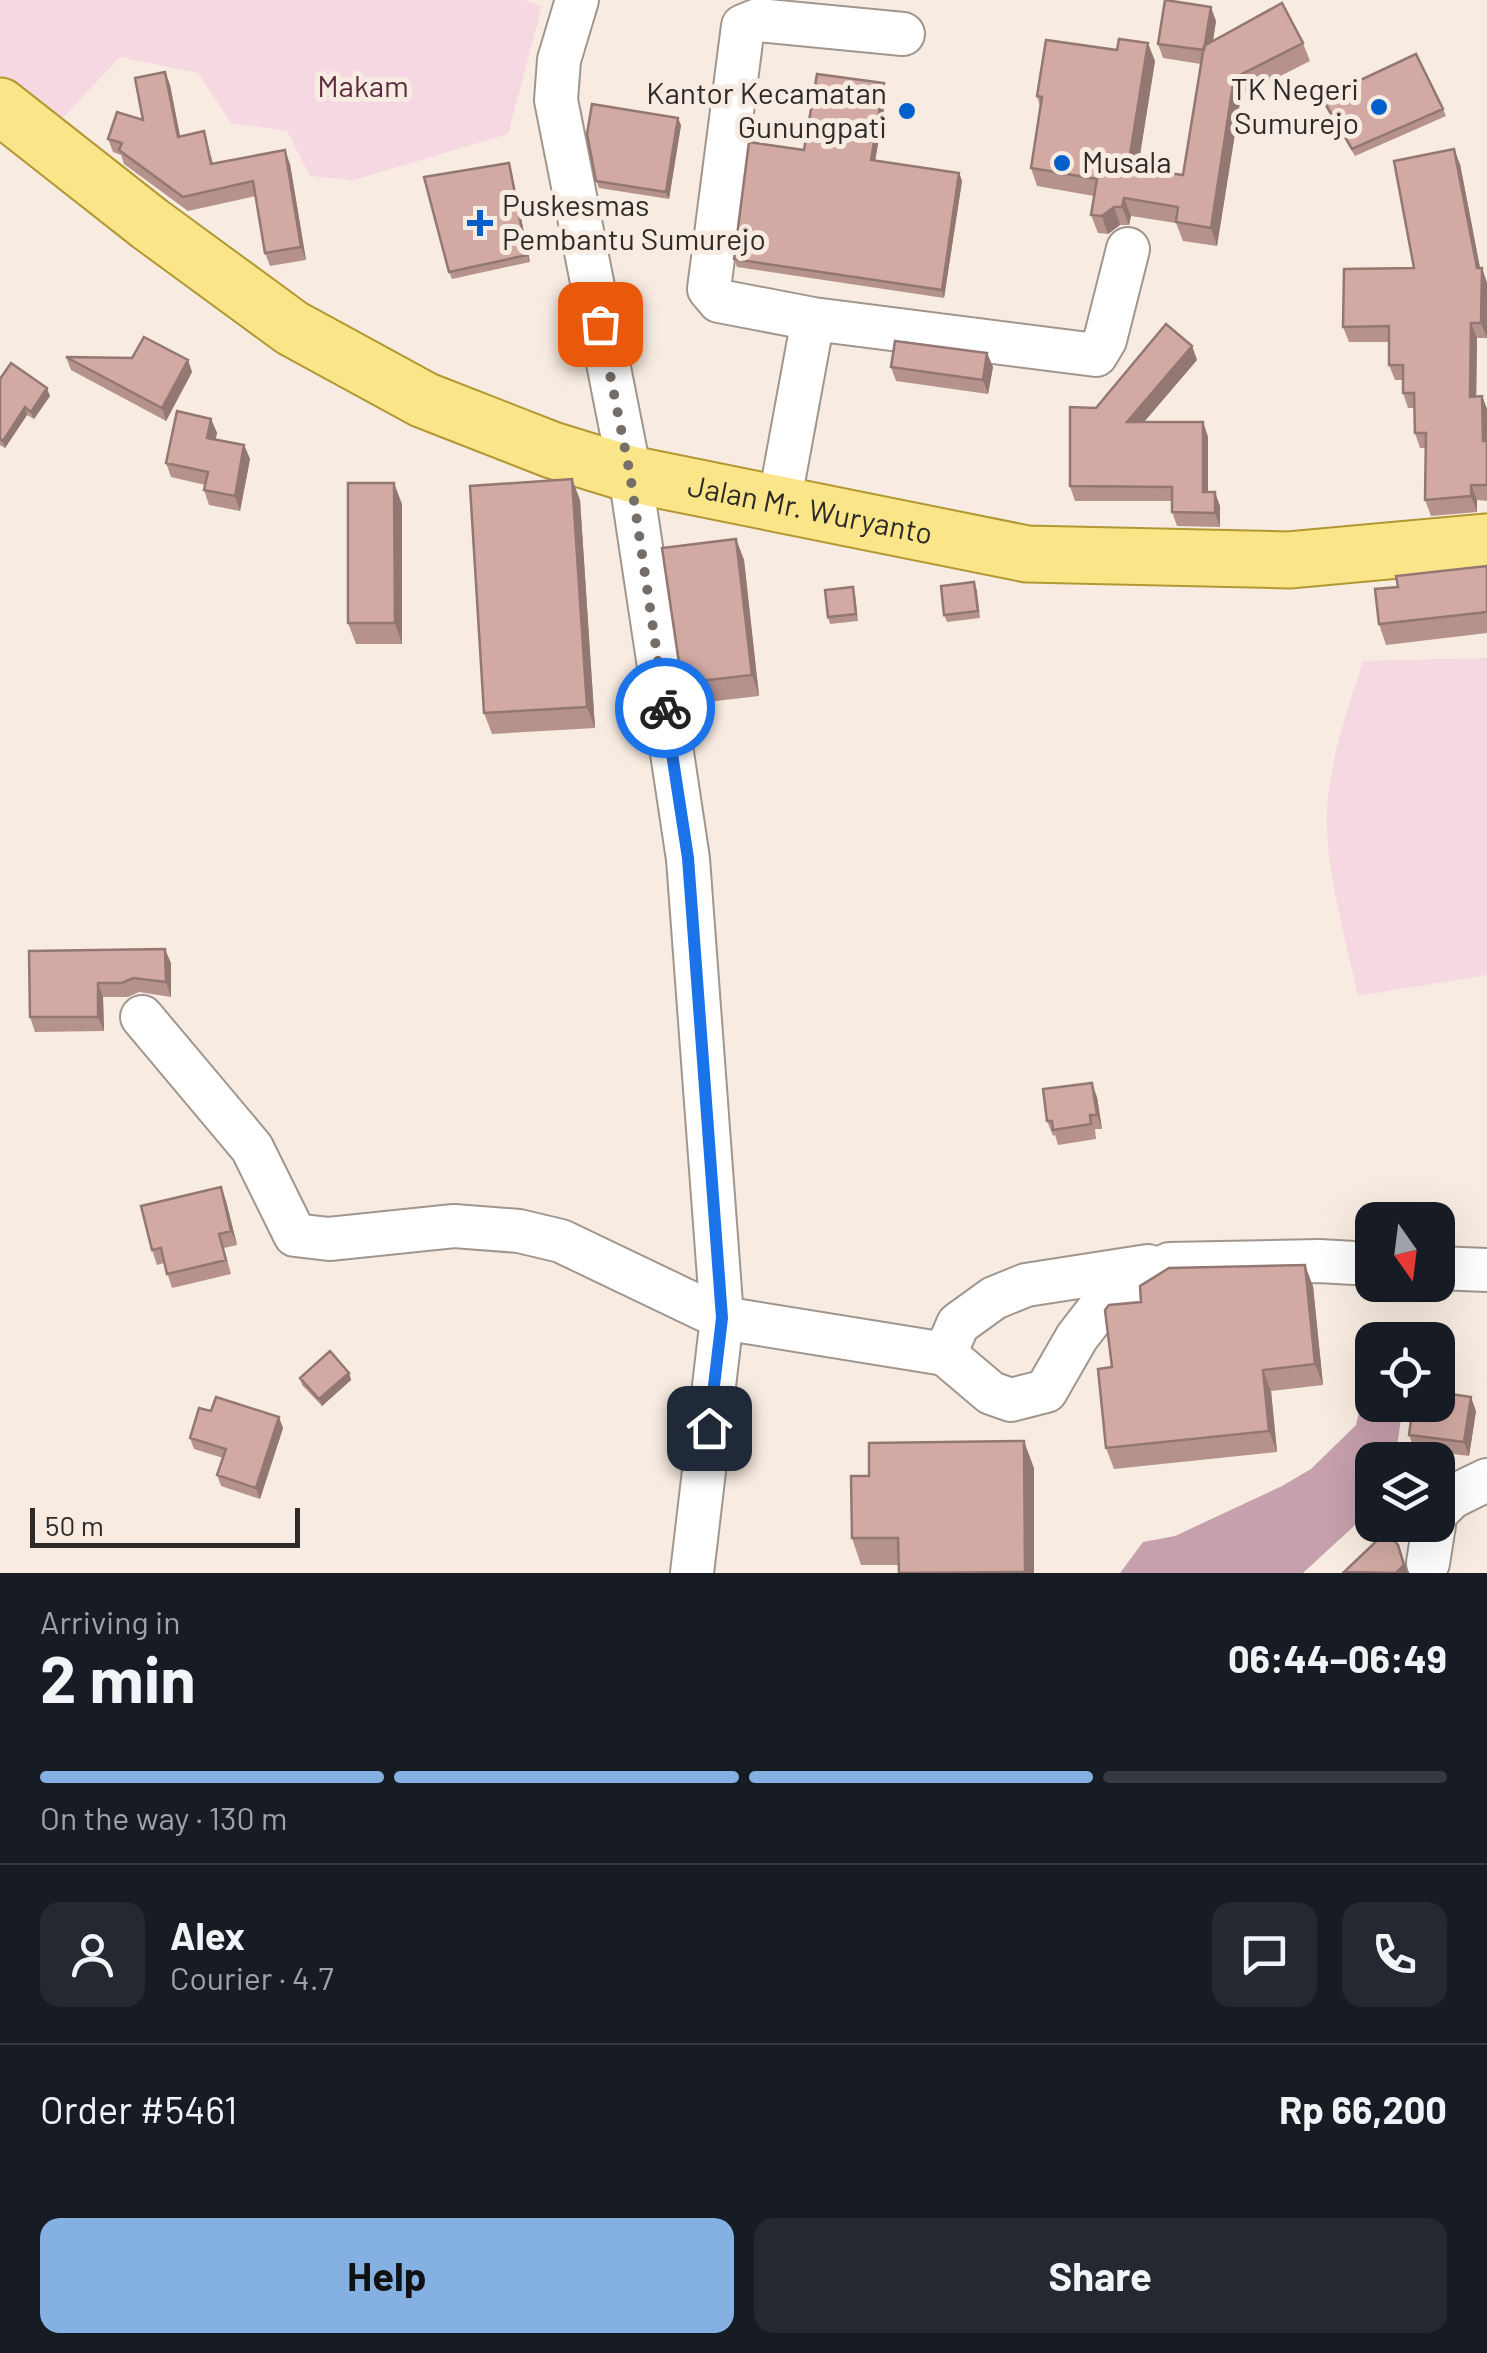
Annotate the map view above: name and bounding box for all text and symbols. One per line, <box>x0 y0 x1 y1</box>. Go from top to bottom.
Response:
park label: Makam <box>317 67 409 103</box>
place label: TK Negeri Sumurejo <box>1231 70 1359 140</box>
place label: Kantor Kecamatan Gunungpati <box>646 74 887 144</box>
marker: TK Negeri Sumurejo <box>1368 96 1390 118</box>
marker: Kantor Kecamatan Gunungpati <box>896 100 918 122</box>
place label: Musala <box>1082 143 1172 179</box>
marker: Musala <box>1051 152 1073 174</box>
place label: Puskesmas Pembantu Sumurejo <box>502 186 766 256</box>
marker: Puskesmas Pembantu Sumurejo <box>467 210 493 236</box>
pin <box>558 282 643 367</box>
icon: bag <box>573 297 628 352</box>
street label: Jalan Mr. Wuryanto <box>685 466 936 551</box>
courier <box>615 658 715 758</box>
icon: bike <box>638 681 693 736</box>
north arrow <box>1355 1202 1455 1302</box>
map controls <box>1355 1202 1455 1542</box>
button: locate <box>1355 1322 1455 1422</box>
pin <box>667 1386 752 1471</box>
icon: home <box>682 1401 737 1456</box>
button: layers <box>1355 1442 1455 1542</box>
scale bar <box>30 1503 300 1548</box>
text: 50 m <box>45 1508 104 1542</box>
text: Arriving in <box>40 1602 180 1640</box>
text: 06:44–06:49 <box>1228 1635 1447 1681</box>
text: 2 min <box>40 1638 196 1716</box>
text: On the way · 130 m <box>40 1798 287 1836</box>
button: person <box>40 1902 145 2007</box>
button: chat <box>1212 1902 1317 2007</box>
button: phone <box>1342 1902 1447 2007</box>
text: Alex <box>170 1912 245 1958</box>
text: Courier · 4.7 <box>170 1958 334 1996</box>
text: Order #5461 <box>40 2086 237 2132</box>
text: Rp 66,200 <box>1279 2086 1447 2132</box>
button: Help <box>40 2218 734 2333</box>
button: Share <box>754 2218 1447 2333</box>

